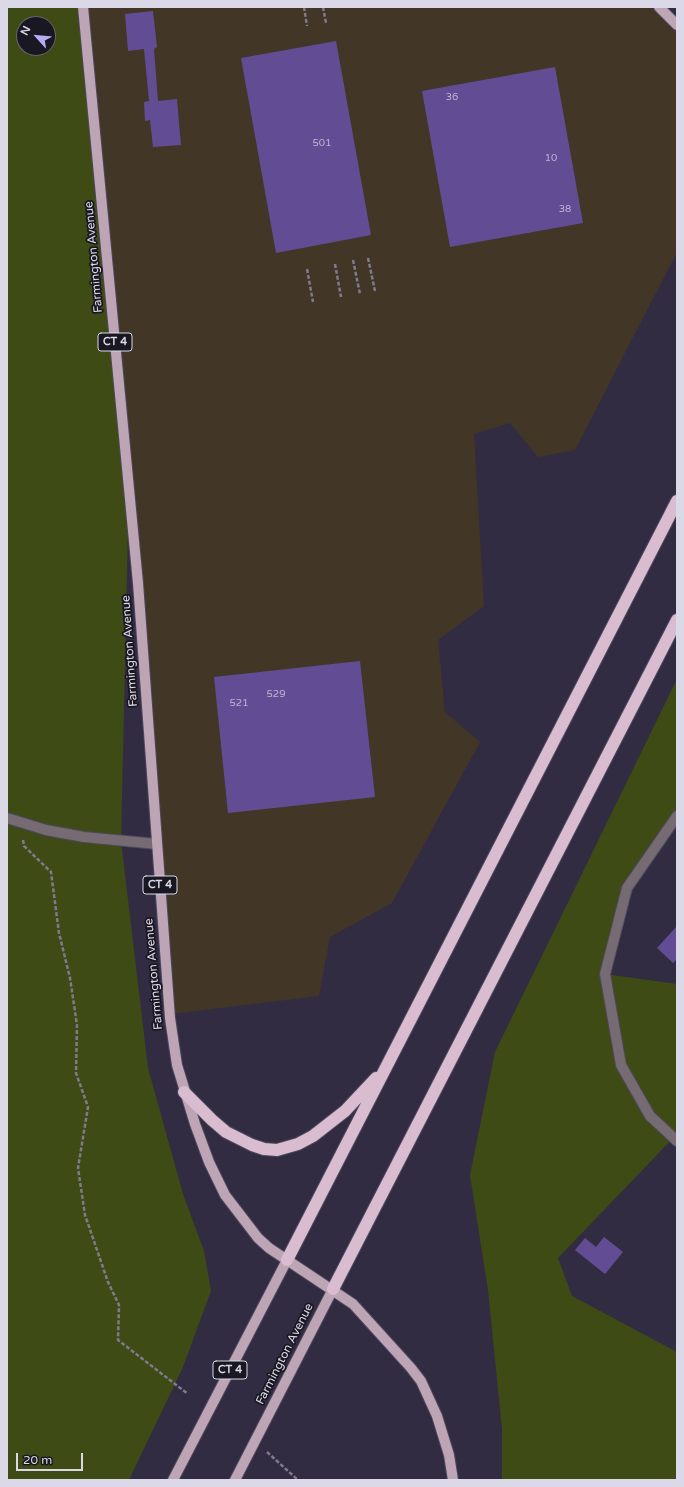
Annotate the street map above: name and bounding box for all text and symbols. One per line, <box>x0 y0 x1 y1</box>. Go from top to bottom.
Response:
north arrow <box>16 16 56 56</box>
text: N <box>18 24 34 38</box>
house number: 36 <box>446 91 458 103</box>
house number: 501 <box>313 137 331 149</box>
house number: 10 <box>545 152 557 164</box>
street label: Farmington Avenue <box>82 201 106 313</box>
house number: 38 <box>559 203 571 215</box>
road number: CT 4 <box>98 333 132 351</box>
street label: Farmington Avenue <box>119 595 141 707</box>
house number: 529 <box>267 688 285 700</box>
house number: 521 <box>230 697 248 709</box>
road number: CT 4 <box>143 876 177 894</box>
street label: Farmington Avenue <box>142 918 166 1030</box>
street label: Farmington Avenue <box>253 1301 317 1407</box>
road number: CT 4 <box>213 1361 247 1379</box>
scale bar <box>18 1445 85 1471</box>
text: 20 m <box>23 1453 52 1467</box>

